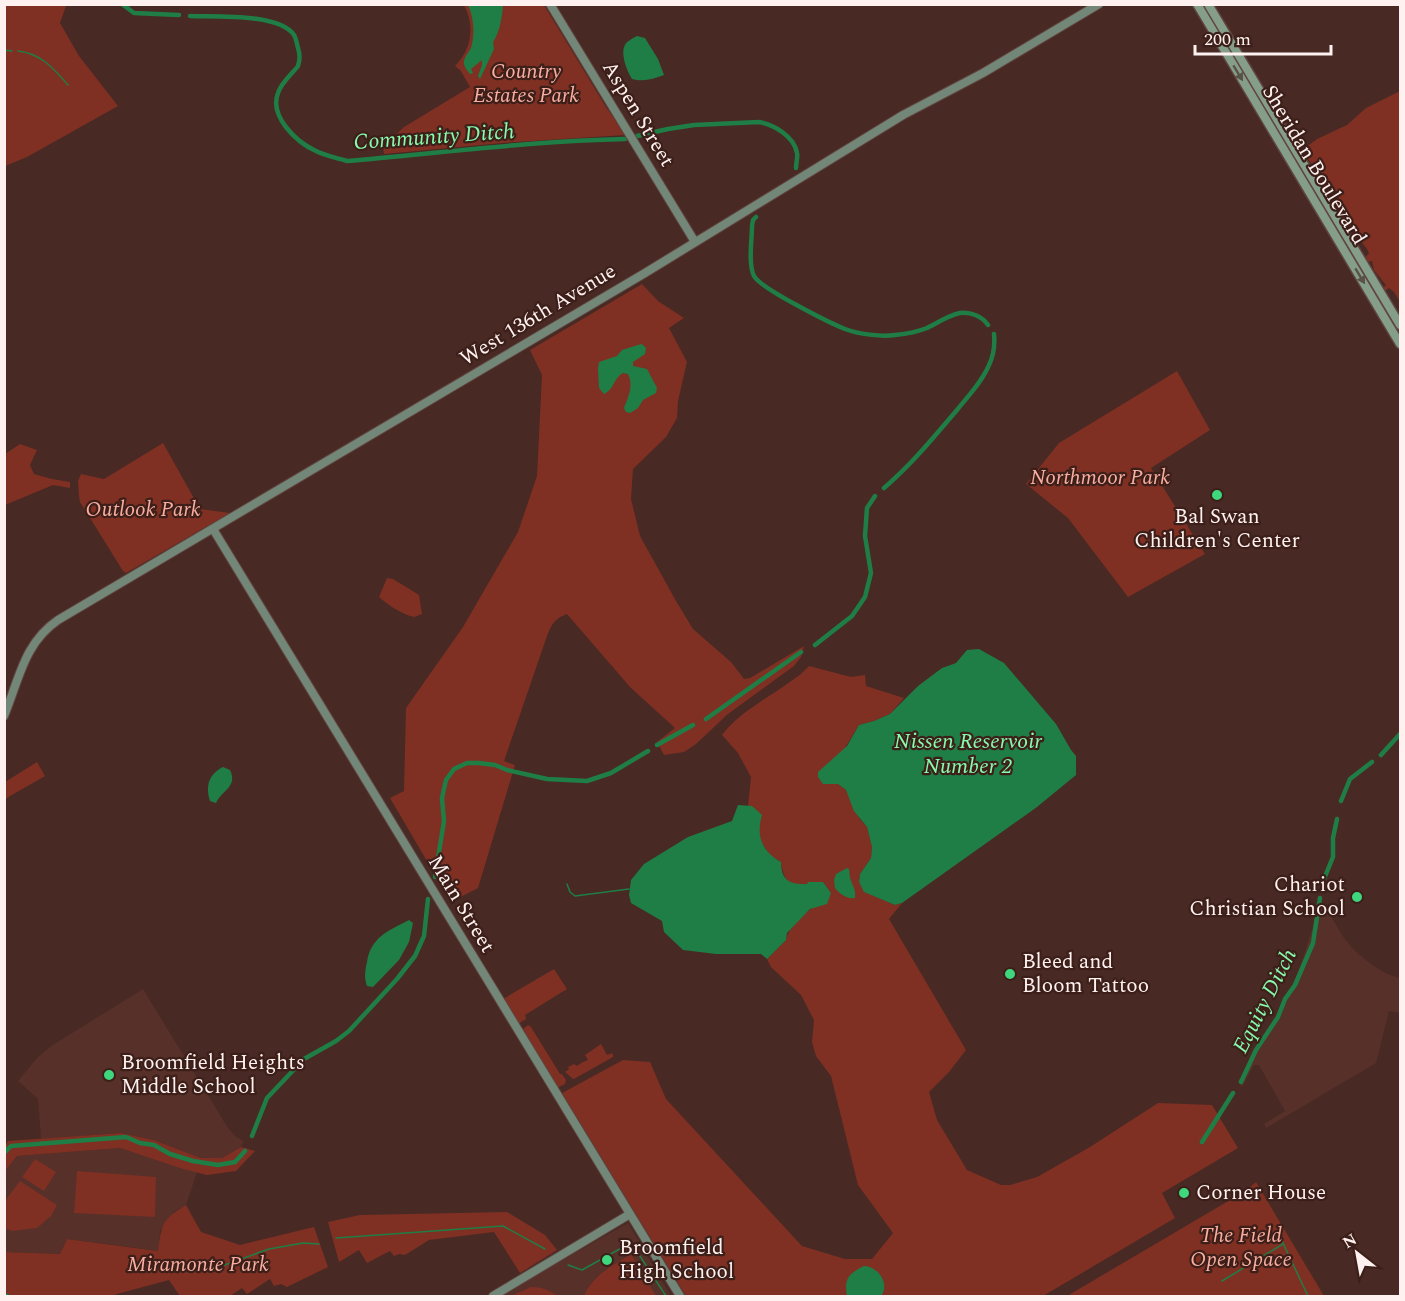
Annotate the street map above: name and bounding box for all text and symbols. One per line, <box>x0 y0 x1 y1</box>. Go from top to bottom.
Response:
scale bar <box>1195 18 1332 56</box>
text: 200 m <box>1204 26 1251 53</box>
street label: Aspen Street <box>594 55 682 173</box>
park label: Country Estates Park <box>473 56 579 112</box>
one-way arrow <box>1232 65 1243 81</box>
street label: Sheridan Boulevard <box>1253 79 1375 251</box>
water label: Community Ditch <box>352 115 516 159</box>
street label: West 136th Avenue <box>454 256 622 374</box>
one-way arrow <box>1354 268 1365 284</box>
park label: Northmoor Park <box>1030 462 1170 494</box>
marker: Bal Swan Children's Center <box>1210 488 1224 502</box>
park label: Outlook Park <box>86 494 201 526</box>
place label: Bal Swan Children's Center <box>1134 501 1300 557</box>
water label: Nissen Reservoir Number 2 <box>894 725 1043 783</box>
street label: Main Street <box>419 849 503 959</box>
place label: Chariot Christian School <box>1189 869 1345 925</box>
marker: Chariot Christian School <box>1350 890 1364 904</box>
water label: Equity Ditch <box>1224 943 1306 1059</box>
place label: Bleed and Bloom Tattoo <box>1022 946 1149 1002</box>
marker: Bleed and Bloom Tattoo <box>1003 967 1017 981</box>
place label: Broomfield Heights Middle School <box>121 1047 305 1103</box>
marker: Broomfield Heights Middle School <box>102 1068 116 1082</box>
place label: Corner House <box>1196 1177 1326 1209</box>
marker: Corner House <box>1177 1186 1191 1200</box>
park label: The Field Open Space <box>1190 1220 1292 1276</box>
north arrow <box>1327 1223 1387 1283</box>
text: N <box>1338 1227 1362 1255</box>
place label: Broomfield High School <box>619 1232 734 1288</box>
park label: Miramonte Park <box>127 1249 269 1281</box>
marker: Broomfield High School <box>600 1253 614 1267</box>

